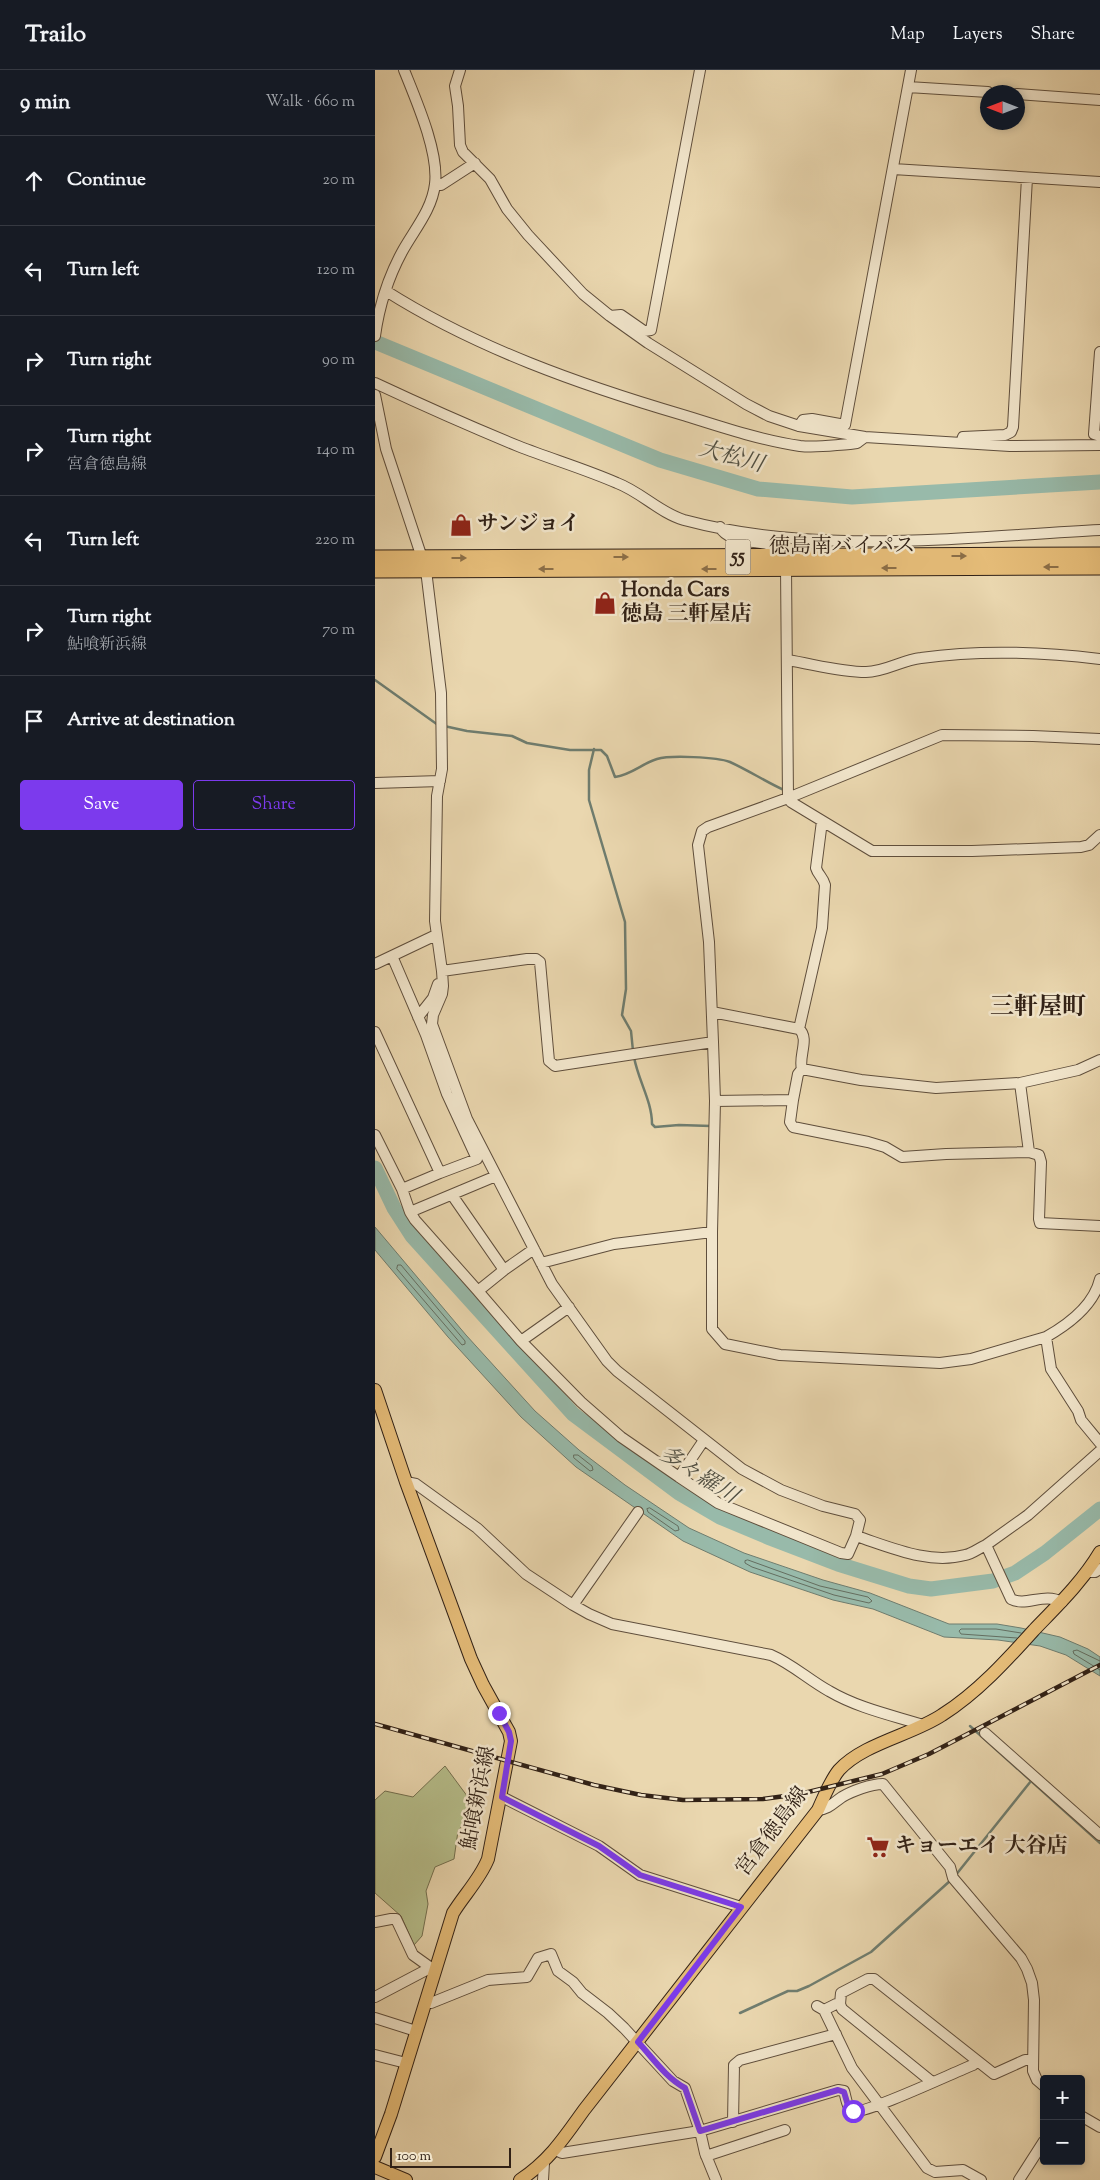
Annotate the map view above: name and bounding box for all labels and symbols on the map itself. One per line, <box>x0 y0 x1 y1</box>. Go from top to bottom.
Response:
north arrow <box>980 85 1025 130</box>
water label: 大松川 <box>695 434 769 483</box>
place label: サンジョイ <box>477 510 580 540</box>
shop icon: サンジョイ <box>448 512 474 538</box>
street label: 徳島南バイパス <box>769 532 915 562</box>
road number: 55 <box>725 540 751 574</box>
one-way arrow <box>951 552 967 560</box>
one-way arrow <box>613 553 629 561</box>
one-way arrow <box>451 554 467 562</box>
one-way arrow <box>1043 563 1059 571</box>
one-way arrow <box>881 564 897 572</box>
one-way arrow <box>538 565 554 573</box>
one-way arrow <box>701 565 717 573</box>
place label: Honda Cars 徳島 三軒屋店 <box>621 576 751 630</box>
shop icon: Honda Cars 徳島 三軒屋店 <box>592 590 618 616</box>
district label: 三軒屋町 <box>990 991 1086 1025</box>
water label: 多々羅川 <box>652 1439 745 1514</box>
route end <box>488 1702 511 1725</box>
street label: 鮎喰新浜線 <box>454 1744 504 1852</box>
street label: 宮倉徳島線 <box>729 1781 817 1883</box>
place label: キョーエイ 大谷店 <box>895 1832 1067 1862</box>
supermarket icon: キョーエイ 大谷店 <box>865 1834 891 1860</box>
route start <box>842 2100 865 2123</box>
scale bar <box>390 2145 511 2168</box>

